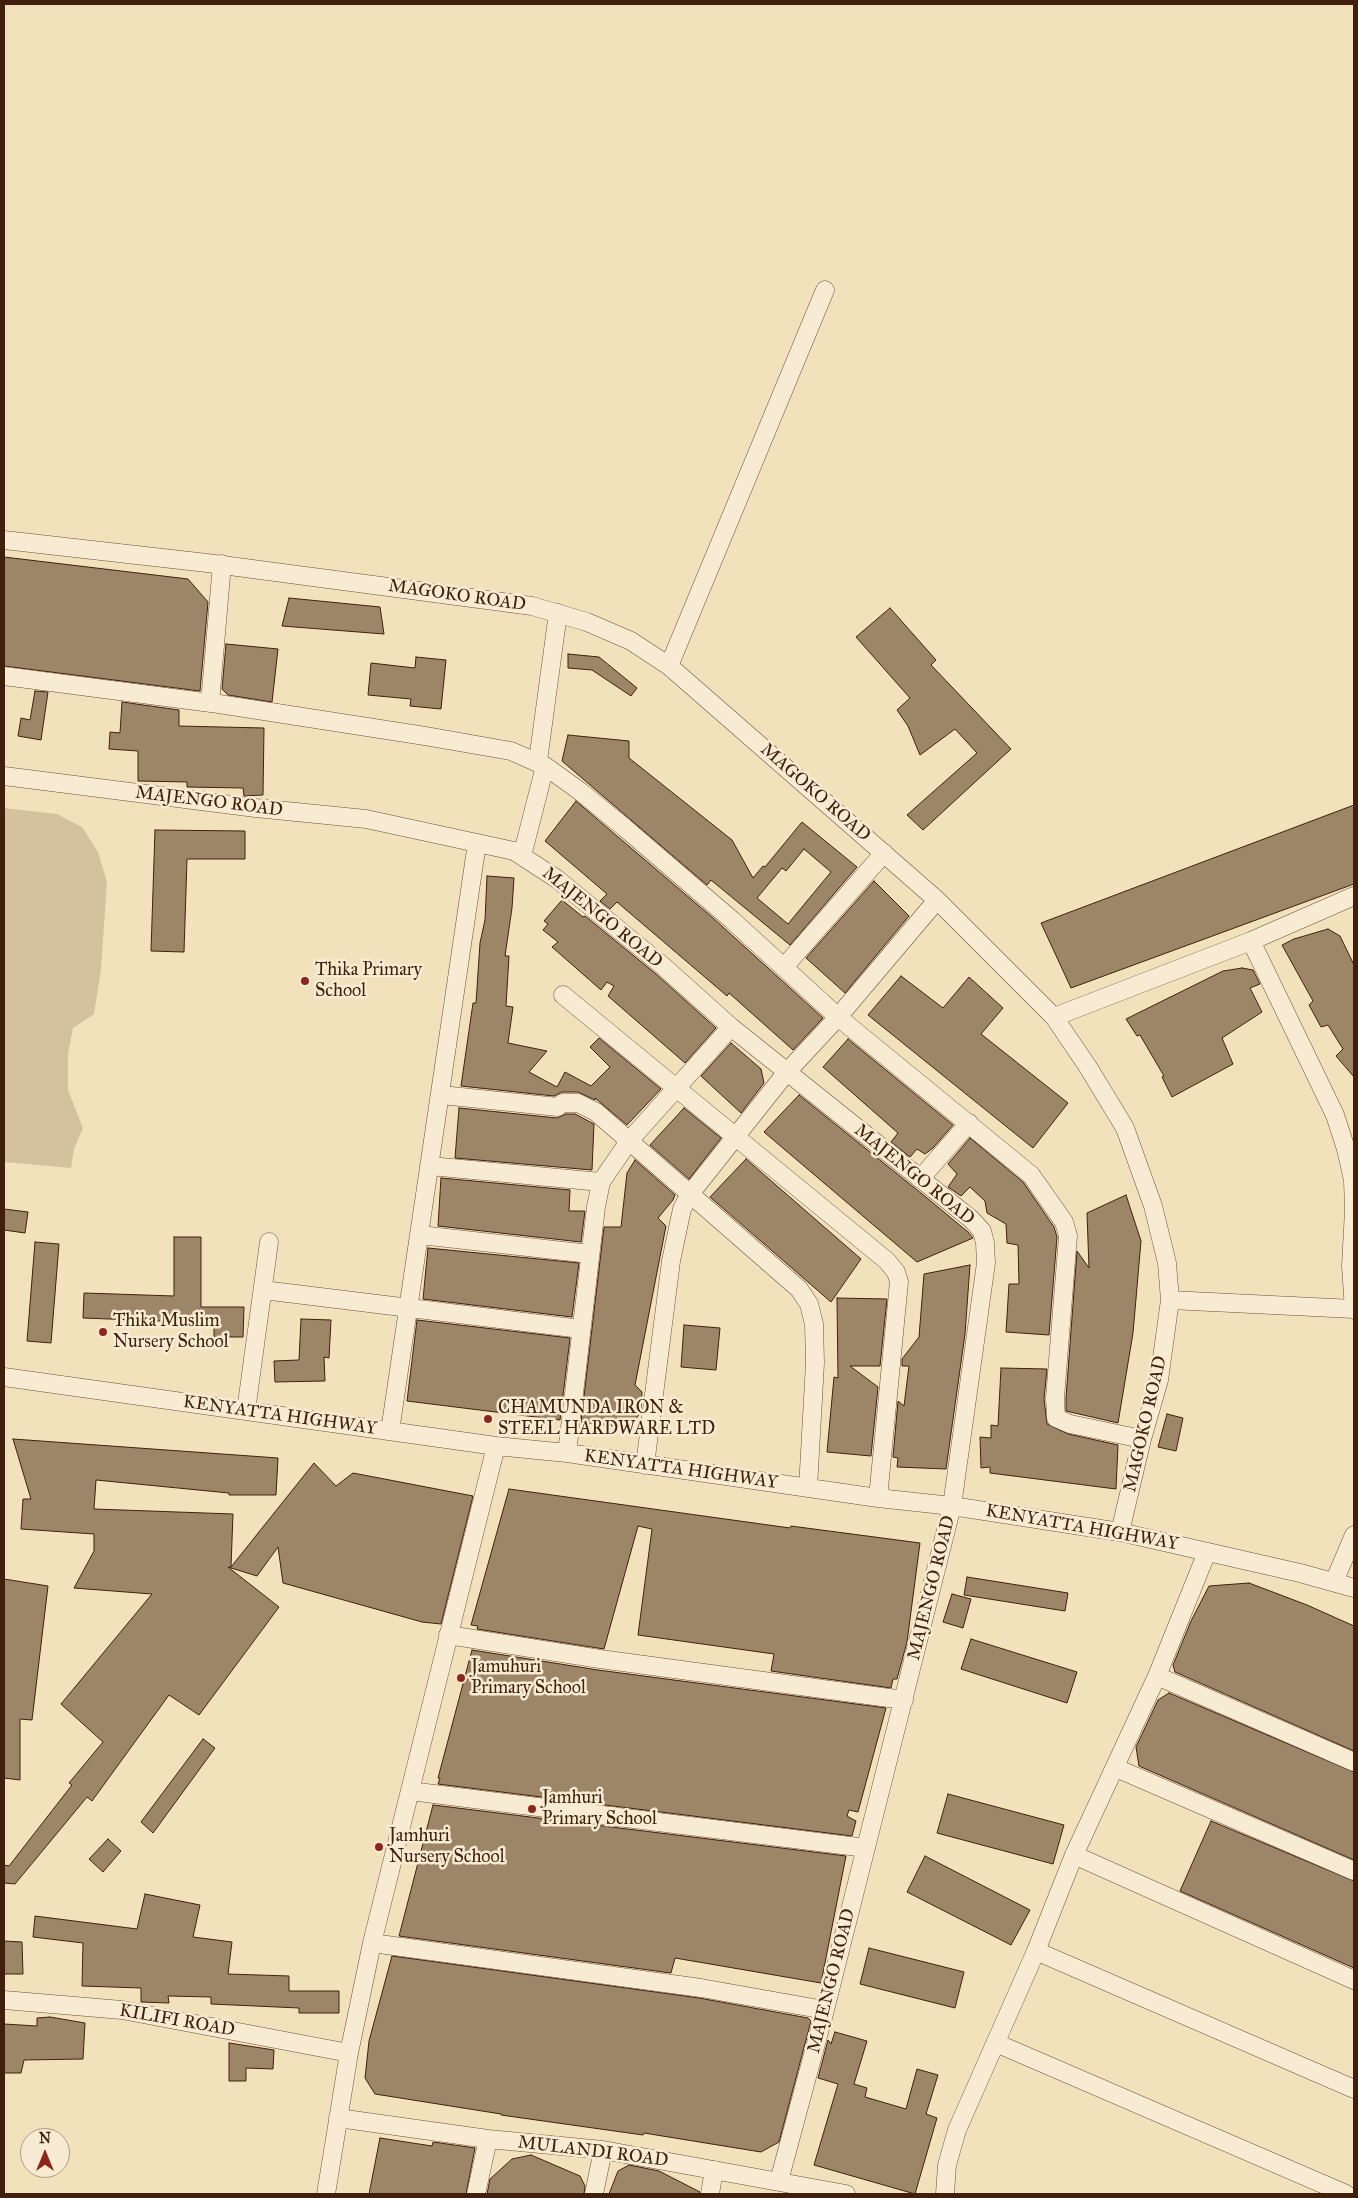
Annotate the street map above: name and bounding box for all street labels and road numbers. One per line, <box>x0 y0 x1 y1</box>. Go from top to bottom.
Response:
street label: MAGOKO ROAD <box>387 576 527 616</box>
street label: MAGOKO ROAD <box>756 739 874 847</box>
street label: MAJENGO ROAD <box>134 782 284 822</box>
street label: MAJENGO ROAD <box>538 863 666 973</box>
street label: MAJENGO ROAD <box>850 1120 978 1230</box>
street label: MAGOKO ROAD <box>1120 1354 1172 1494</box>
street label: KENYATTA HIGHWAY <box>182 1392 378 1440</box>
street label: KENYATTA HIGHWAY <box>583 1446 779 1494</box>
street label: KENYATTA HIGHWAY <box>984 1500 1180 1556</box>
street label: MAJENGO ROAD <box>904 1513 960 1663</box>
street label: MAJENGO ROAD <box>804 1906 860 2056</box>
street label: KILIFI ROAD <box>118 2000 236 2042</box>
street label: MULANDI ROAD <box>516 2132 670 2172</box>

